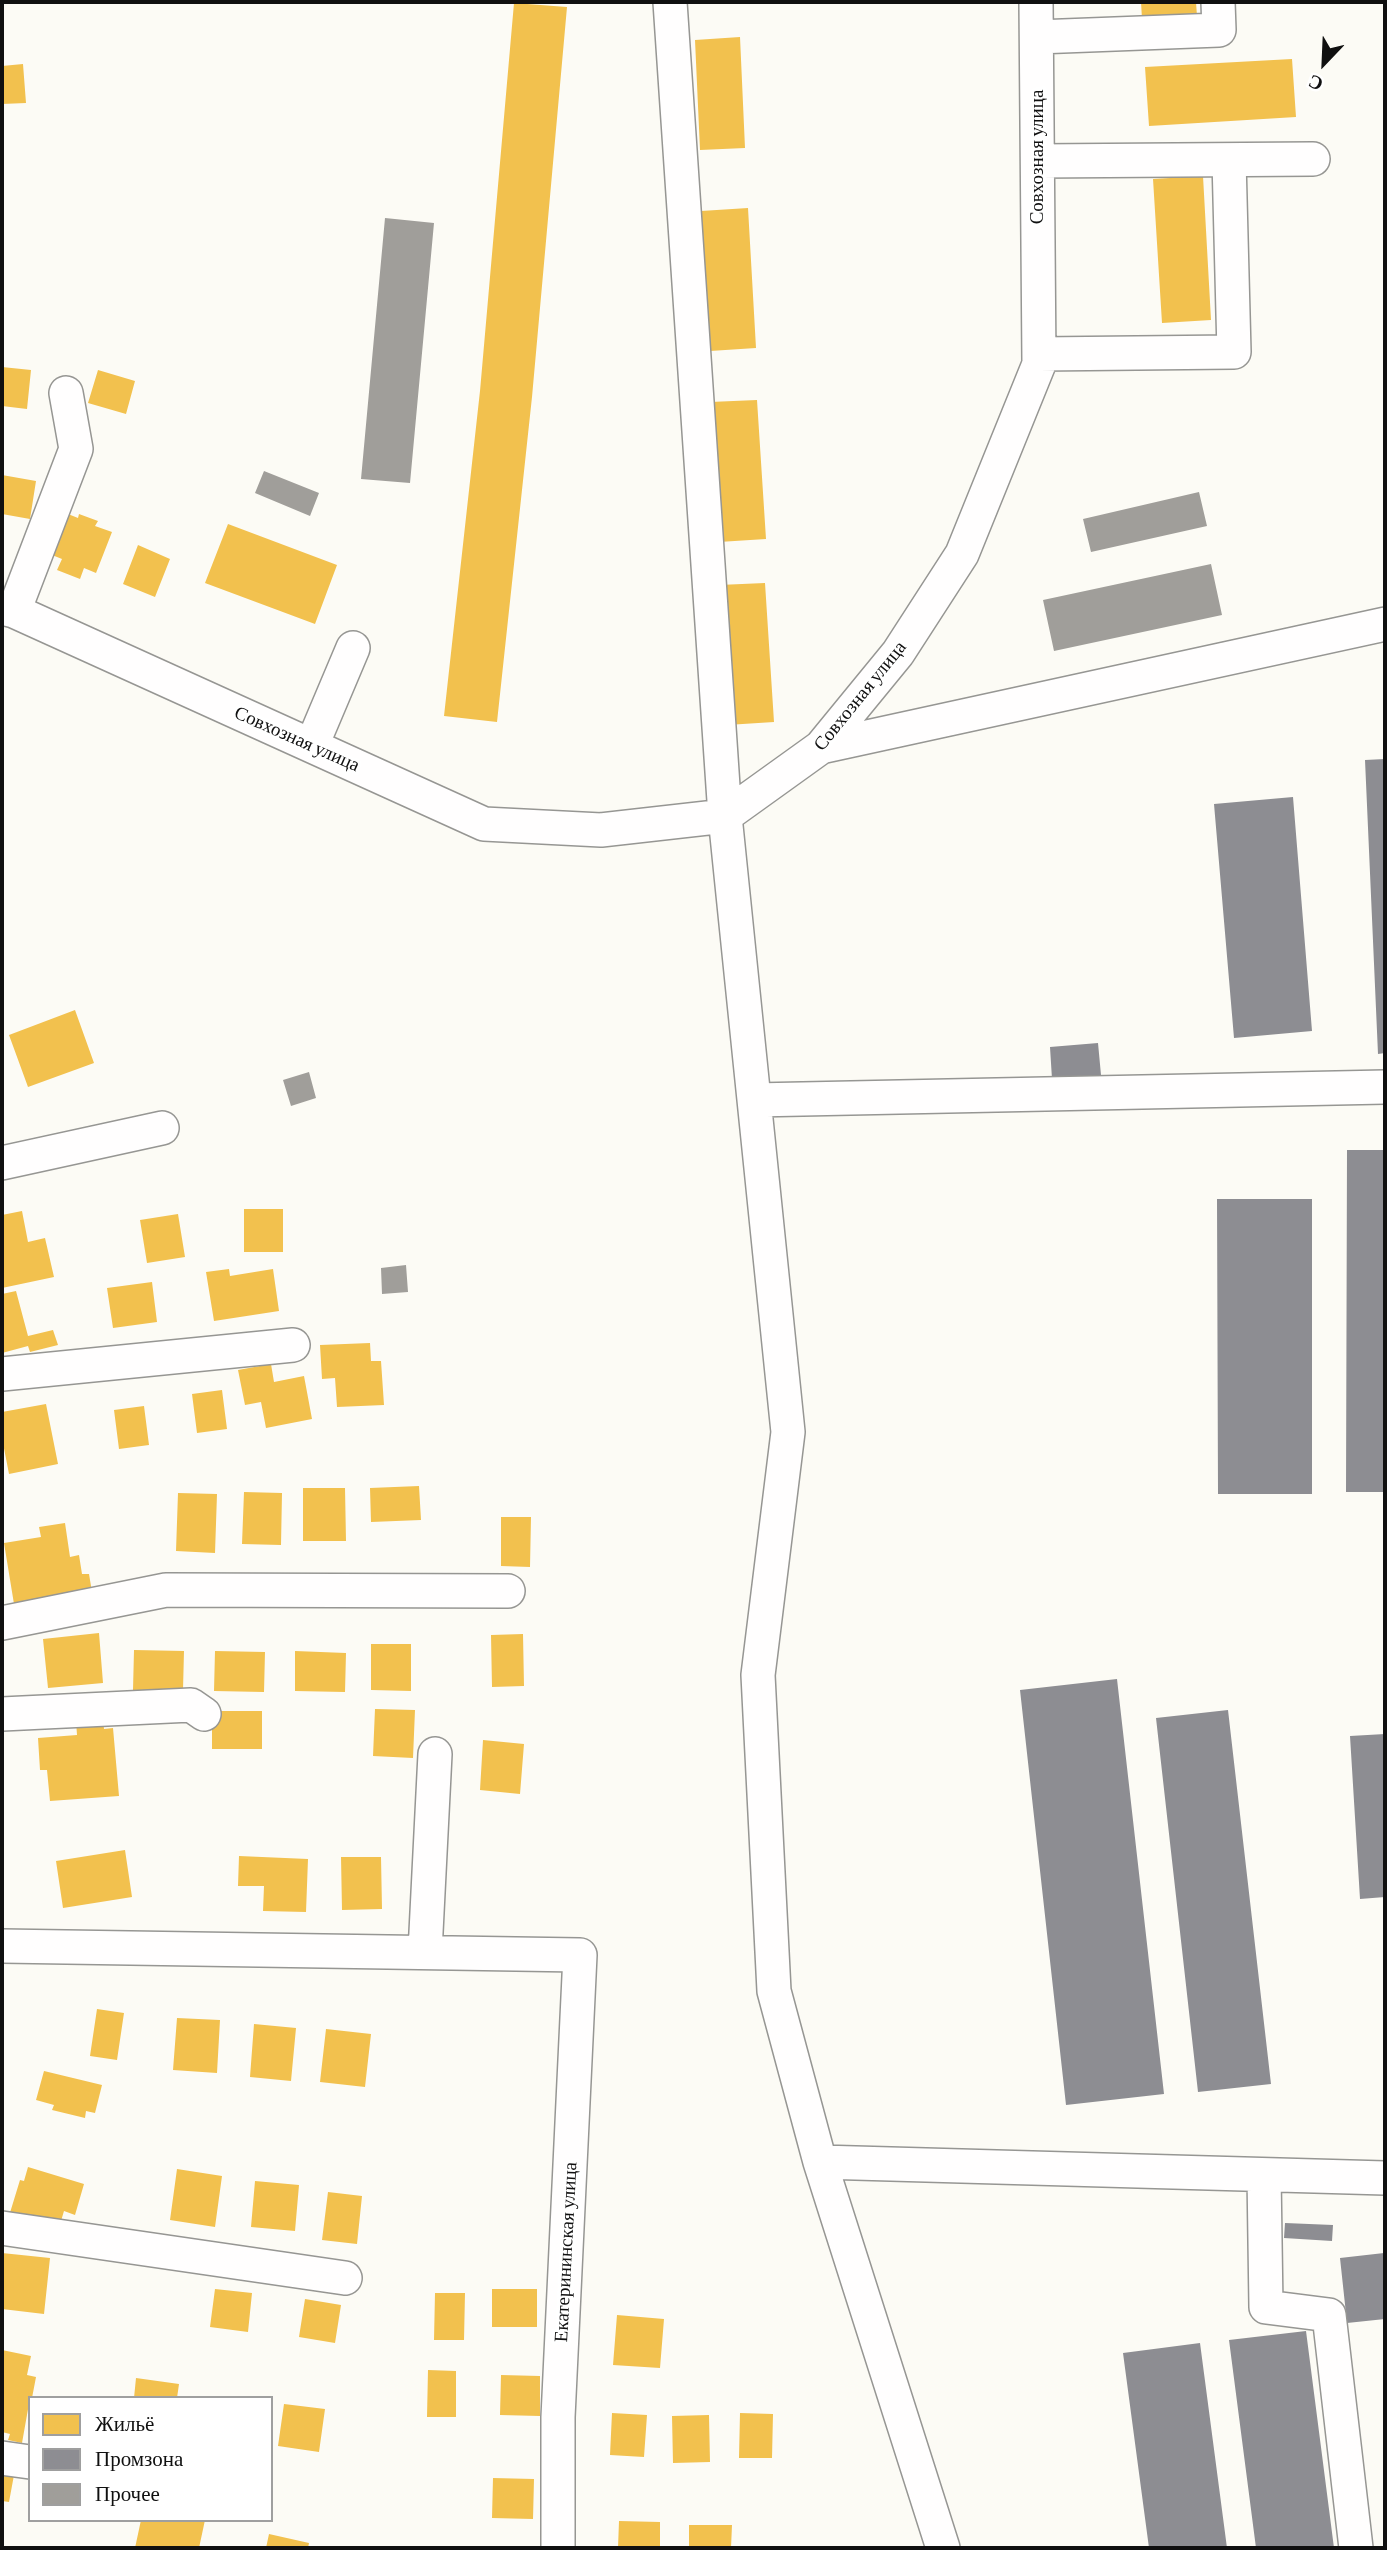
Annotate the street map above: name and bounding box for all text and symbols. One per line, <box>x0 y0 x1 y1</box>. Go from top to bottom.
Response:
north arrow <box>1289 28 1359 98</box>
text: С <box>1305 70 1326 95</box>
street label: Совхозная улица <box>1026 90 1048 224</box>
street label: Совхозная улица <box>809 636 911 756</box>
street label: Совхозная улица <box>231 701 363 777</box>
street label: Екатерининская улица <box>550 2161 582 2343</box>
legend <box>28 2396 273 2522</box>
text: Жильё <box>95 2412 154 2436</box>
text: Промзона <box>95 2447 183 2471</box>
text: Прочее <box>95 2482 160 2506</box>

